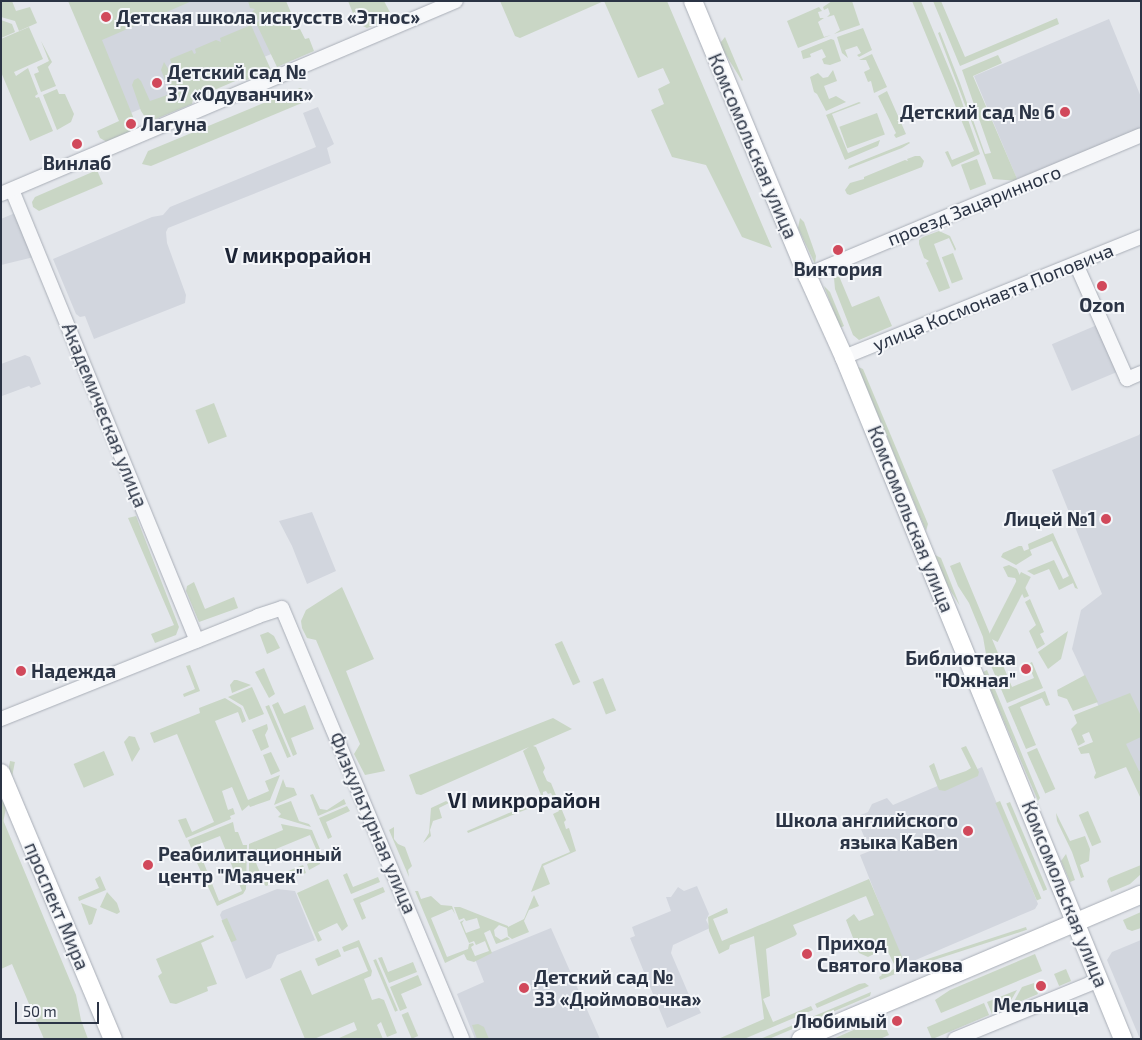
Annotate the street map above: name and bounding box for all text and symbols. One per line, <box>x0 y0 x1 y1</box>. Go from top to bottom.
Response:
place label: Детская школа искусств «Этнос» <box>116 6 420 28</box>
marker: Детская школа искусств «Этнос» <box>100 11 112 23</box>
street label: Комсомольская улица <box>704 50 802 242</box>
place label: Детский сад № 37 «Одуванчик» <box>167 61 313 105</box>
marker: Детский сад № 37 «Одуванчик» <box>151 77 163 89</box>
place label: Детский сад № 6 <box>900 101 1055 123</box>
marker: Детский сад № 6 <box>1059 106 1071 118</box>
place label: Лагуна <box>141 113 207 135</box>
marker: Лагуна <box>125 118 137 130</box>
marker: Винлаб <box>71 138 83 150</box>
place label: Винлаб <box>43 152 111 174</box>
street label: проезд Зацаринного <box>884 160 1064 250</box>
street label: улица Космонавта Поповича <box>869 238 1117 356</box>
district label: V микрорайон <box>225 242 371 268</box>
marker: Виктория <box>832 244 844 256</box>
place label: Виктория <box>793 258 883 280</box>
marker: Ozon <box>1096 280 1108 292</box>
place label: Ozon <box>1079 294 1125 316</box>
street label: Академическая улица <box>57 319 153 511</box>
street label: Комсомольская улица <box>863 422 959 616</box>
place label: Лицей №1 <box>1004 508 1096 530</box>
marker: Лицей №1 <box>1100 513 1112 525</box>
place label: Библиотека "Южная" <box>905 647 1016 691</box>
place label: Надежда <box>31 660 116 682</box>
marker: Библиотека "Южная" <box>1020 663 1032 675</box>
marker: Надежда <box>15 665 27 677</box>
street label: Физкультурная улица <box>324 729 422 917</box>
district label: VI микрорайон <box>448 787 600 813</box>
street label: Комсомольская улица <box>1017 797 1113 991</box>
place label: Школа английского языка KaBen <box>775 809 958 853</box>
marker: Школа английского языка KaBen <box>962 825 974 837</box>
street label: проспект Мира <box>20 839 94 973</box>
place label: Реабилитационный центр "Маячек" <box>158 843 342 887</box>
marker: Реабилитационный центр "Маячек" <box>142 859 154 871</box>
place label: Приход Святого Иакова <box>817 932 963 976</box>
marker: Приход Святого Иакова <box>801 948 813 960</box>
place label: Детский сад № 33 «Дюймовочка» <box>534 966 701 1010</box>
marker: Мельница <box>1035 980 1047 992</box>
marker: Детский сад № 33 «Дюймовочка» <box>518 982 530 994</box>
scale bar <box>18 992 101 1024</box>
place label: Мельница <box>993 994 1089 1016</box>
text: 50 m <box>23 1002 57 1020</box>
place label: Любимый <box>794 1010 887 1032</box>
marker: Любимый <box>891 1015 903 1027</box>

